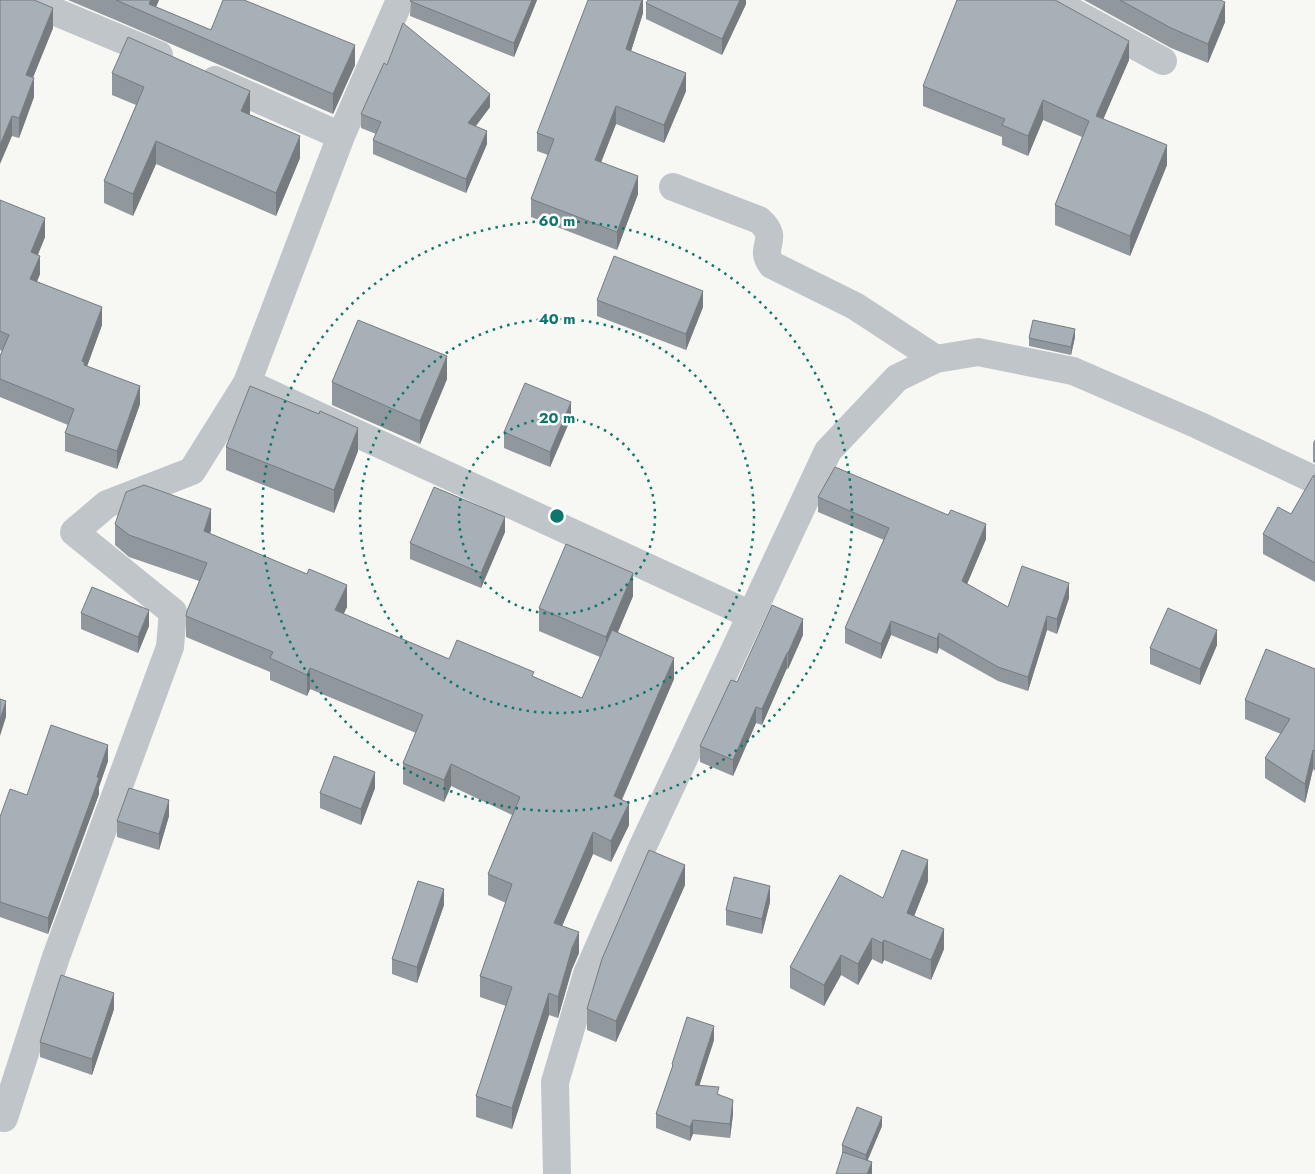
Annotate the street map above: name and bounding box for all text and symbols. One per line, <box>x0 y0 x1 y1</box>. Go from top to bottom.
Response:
text: 60 m <box>539 210 575 232</box>
text: 40 m <box>538 308 576 330</box>
text: 20 m <box>539 407 575 429</box>
centre of rings <box>548 507 566 525</box>

